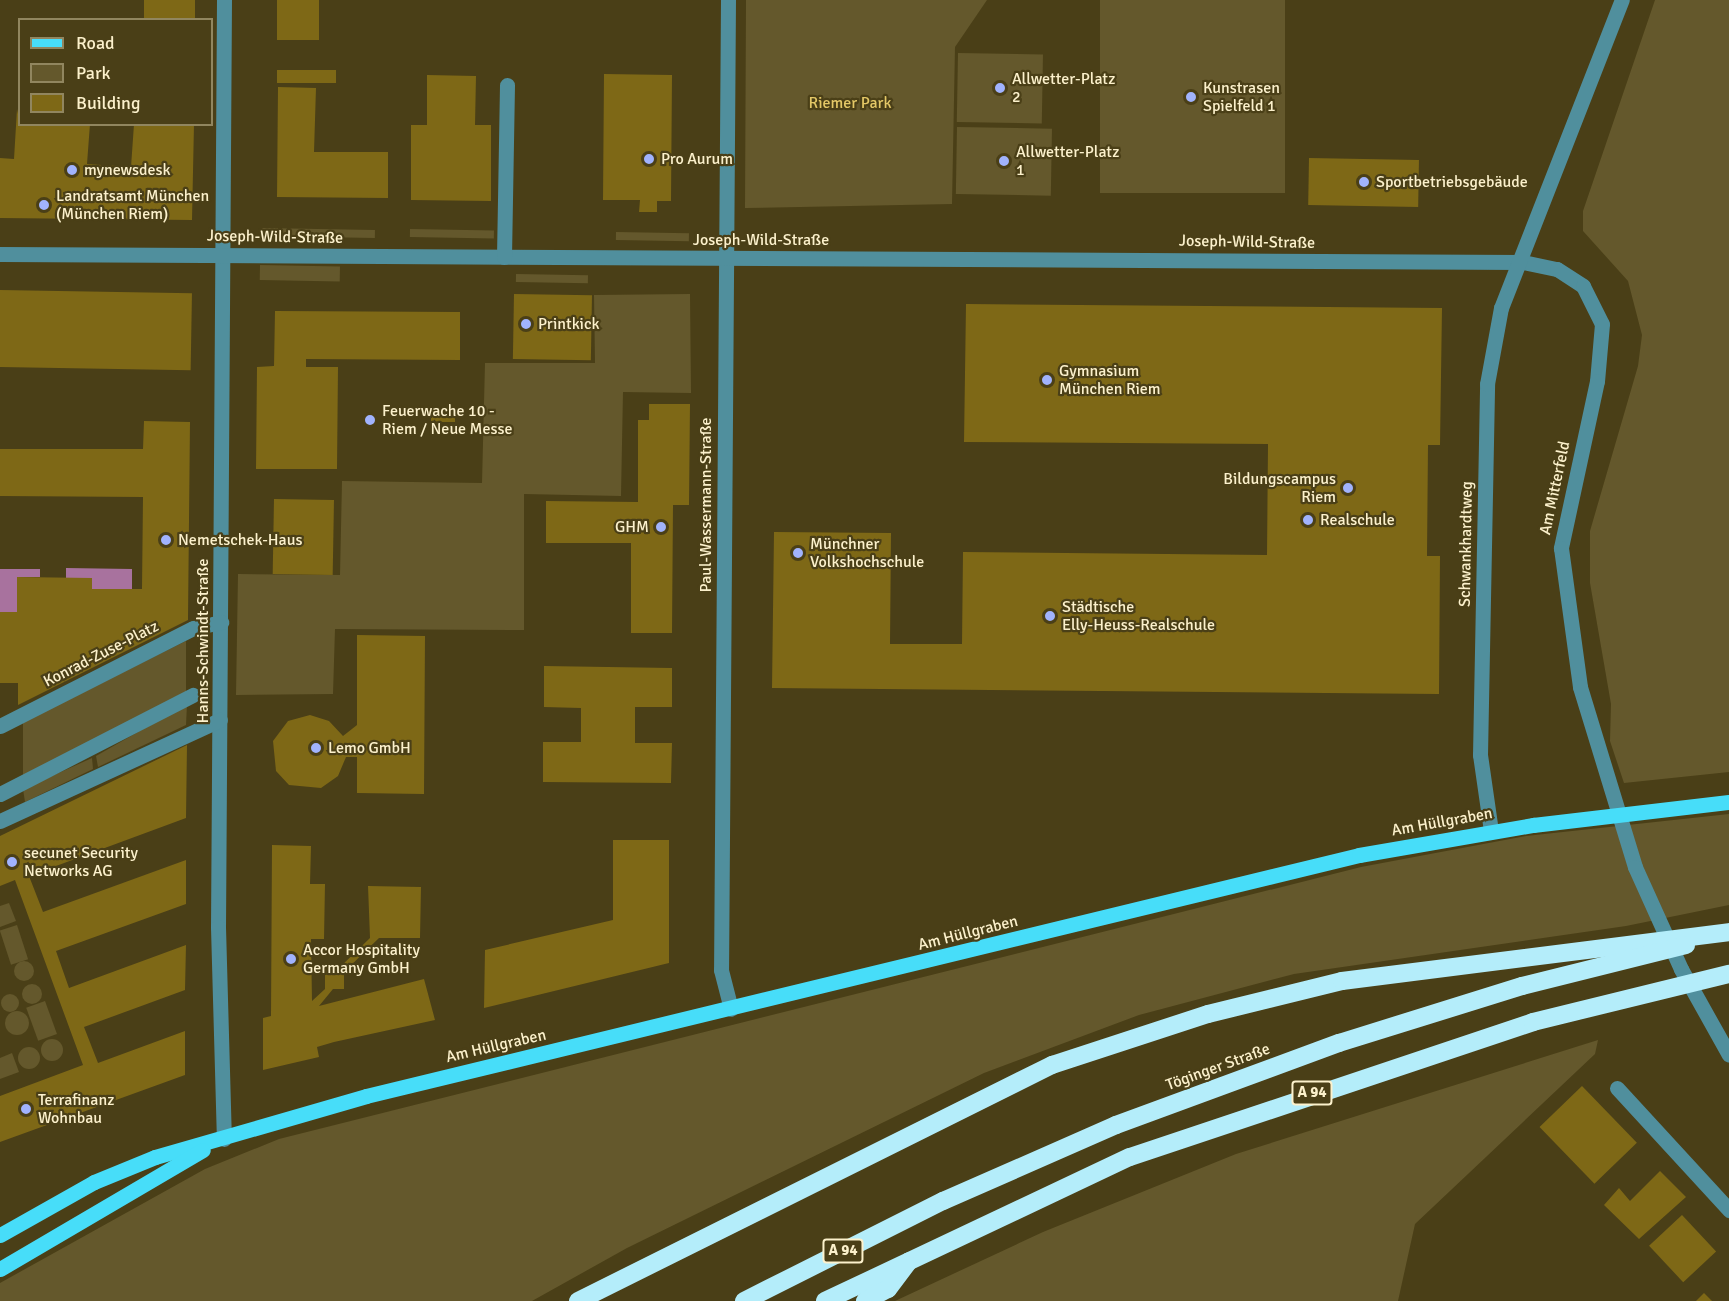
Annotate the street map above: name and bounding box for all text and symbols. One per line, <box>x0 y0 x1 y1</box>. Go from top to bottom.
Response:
legend <box>18 18 213 126</box>
text: Road <box>76 32 115 54</box>
text: Park <box>76 62 111 84</box>
place label: Allwetter-Platz 2 <box>1012 69 1115 107</box>
place label: Kunstrasen Spielfeld 1 <box>1203 78 1280 116</box>
marker: Allwetter-Platz 2 <box>993 81 1007 95</box>
marker: Kunstrasen Spielfeld 1 <box>1184 90 1198 104</box>
text: Building <box>76 92 140 114</box>
park label: Riemer Park <box>809 93 891 113</box>
place label: Allwetter-Platz 1 <box>1016 142 1119 180</box>
place label: Pro Aurum <box>661 149 733 169</box>
marker: Pro Aurum <box>642 152 656 166</box>
marker: Allwetter-Platz 1 <box>997 154 1011 168</box>
place label: mynewsdesk <box>84 160 171 180</box>
marker: mynewsdesk <box>65 163 79 177</box>
place label: Sportbetriebsgebäude <box>1376 172 1528 192</box>
marker: Sportbetriebsgebäude <box>1357 175 1371 189</box>
place label: Landratsamt München (München Riem) <box>56 186 209 224</box>
marker: Landratsamt München (München Riem) <box>37 198 51 212</box>
street label: Joseph-Wild-Straße <box>207 226 343 248</box>
street label: Joseph-Wild-Straße <box>693 230 829 250</box>
street label: Joseph-Wild-Straße <box>1179 231 1315 253</box>
place label: Printkick <box>538 314 599 334</box>
marker: Printkick <box>519 317 533 331</box>
place label: Gymnasium München Riem <box>1059 361 1161 399</box>
marker: Gymnasium München Riem <box>1040 373 1054 387</box>
place label: Feuerwache 10 - Riem / Neue Messe <box>382 401 513 439</box>
marker: Feuerwache 10 - Riem / Neue Messe <box>363 413 377 427</box>
street label: Paul-Wassermann-Straße <box>696 417 716 593</box>
street label: Am Mitterfeld <box>1536 440 1574 536</box>
place label: Bildungscampus Riem <box>1223 469 1336 507</box>
marker: Bildungscampus Riem <box>1341 481 1355 495</box>
street label: Schwankhardtweg <box>1455 481 1477 607</box>
place label: Realschule <box>1320 510 1395 530</box>
marker: Realschule <box>1301 513 1315 527</box>
place label: GHM <box>615 517 649 537</box>
marker: GHM <box>654 520 668 534</box>
place label: Nemetschek-Haus <box>178 530 302 550</box>
marker: Nemetschek-Haus <box>159 533 173 547</box>
place label: Münchner Volkshochschule <box>810 534 924 572</box>
marker: Münchner Volkshochschule <box>791 546 805 560</box>
street label: Hanns-Schwindt-Straße <box>193 559 213 723</box>
place label: Städtische Elly-Heuss-Realschule <box>1062 597 1215 635</box>
marker: Städtische Elly-Heuss-Realschule <box>1043 609 1057 623</box>
street label: Konrad-Zuse-Platz <box>40 617 162 691</box>
place label: Lemo GmbH <box>328 738 411 758</box>
marker: Lemo GmbH <box>309 741 323 755</box>
street label: Am Hüllgraben <box>1390 804 1494 840</box>
place label: secunet Security Networks AG <box>24 843 138 881</box>
marker: secunet Security Networks AG <box>5 855 19 869</box>
street label: Am Hüllgraben <box>916 911 1020 955</box>
place label: Accor Hospitality Germany GmbH <box>303 940 420 978</box>
marker: Accor Hospitality Germany GmbH <box>284 952 298 966</box>
street label: Am Hüllgraben <box>444 1025 548 1067</box>
street label: Töginger Straße <box>1163 1039 1273 1095</box>
road number: A 94 <box>1291 1081 1333 1105</box>
place label: Terrafinanz Wohnbau <box>38 1090 114 1128</box>
marker: Terrafinanz Wohnbau <box>19 1102 33 1116</box>
road number: A 94 <box>822 1239 864 1263</box>

